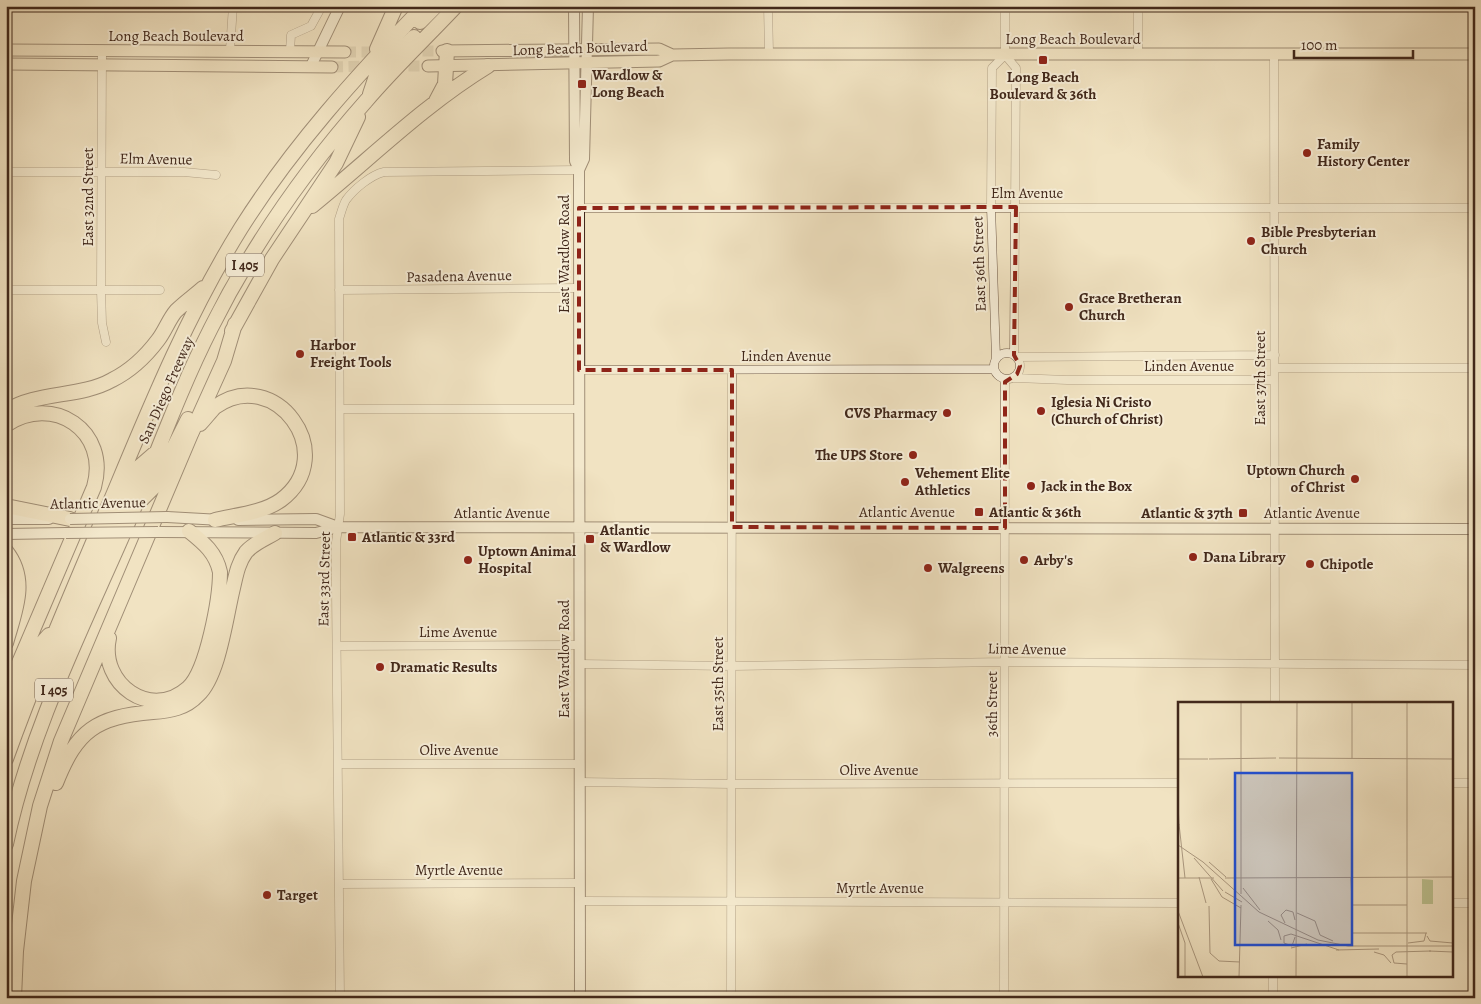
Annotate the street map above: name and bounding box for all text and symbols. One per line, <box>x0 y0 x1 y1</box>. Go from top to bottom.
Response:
street label: Long Beach Boulevard <box>108 26 245 46</box>
scale bar <box>1294 28 1412 60</box>
street label: Long Beach Boulevard <box>1005 29 1142 49</box>
text: 100 m <box>1301 35 1338 55</box>
street label: Long Beach Boulevard <box>512 36 649 60</box>
marker: Long Beach Boulevard & 36th <box>1037 54 1049 66</box>
place label: Wardlow & Long Beach <box>591 65 664 102</box>
place label: Long Beach Boulevard & 36th <box>990 67 1096 104</box>
marker: Wardlow & Long Beach <box>576 78 588 90</box>
place label: Family History Center <box>1317 134 1410 171</box>
street label: East 32nd Street <box>78 147 98 247</box>
marker: Family History Center <box>1301 147 1313 159</box>
street label: Elm Avenue <box>120 148 193 170</box>
street label: Elm Avenue <box>991 183 1064 203</box>
street label: East Wardlow Road <box>554 194 574 313</box>
street label: East 36th Street <box>967 216 991 312</box>
place label: Bible Presbyterian Church <box>1261 222 1377 259</box>
marker: Bible Presbyterian Church <box>1245 235 1257 247</box>
road number: I 405 <box>226 254 264 276</box>
street label: Pasadena Avenue <box>406 265 512 287</box>
place label: Grace Bretheran Church <box>1079 288 1182 325</box>
marker: Grace Bretheran Church <box>1063 301 1075 313</box>
street label: East 37th Street <box>1250 331 1270 425</box>
street label: San Diego Freeway <box>133 333 199 447</box>
place label: Harbor Freight Tools <box>310 335 392 372</box>
street label: Linden Avenue <box>741 346 832 366</box>
marker: Harbor Freight Tools <box>294 348 306 360</box>
street label: Linden Avenue <box>1144 356 1235 376</box>
place label: Iglesia Ni Cristo (Church of Christ) <box>1051 392 1163 429</box>
place label: CVS Pharmacy <box>844 403 938 423</box>
marker: Iglesia Ni Cristo (Church of Christ) <box>1035 405 1047 417</box>
marker: CVS Pharmacy <box>941 407 953 419</box>
place label: The UPS Store <box>815 445 903 465</box>
marker: The UPS Store <box>907 449 919 461</box>
place label: Uptown Church of Christ <box>1247 460 1345 497</box>
place label: Vehement Elite Athletics <box>914 463 1010 500</box>
marker: Uptown Church of Christ <box>1349 473 1361 485</box>
marker: Vehement Elite Athletics <box>899 476 911 488</box>
place label: Jack in the Box <box>1041 476 1133 496</box>
marker: Jack in the Box <box>1025 480 1037 492</box>
street label: Atlantic Avenue <box>49 492 146 514</box>
street label: Atlantic Avenue <box>858 502 955 522</box>
place label: Atlantic & 36th <box>988 502 1081 522</box>
street label: Atlantic Avenue <box>453 503 550 523</box>
place label: Atlantic & 37th <box>1140 503 1233 523</box>
street label: Atlantic Avenue <box>1263 503 1360 523</box>
marker: Atlantic & 36th <box>973 506 985 518</box>
marker: Atlantic & 37th <box>1237 507 1249 519</box>
place label: Atlantic & Wardlow <box>599 520 672 557</box>
place label: Atlantic & 33rd <box>361 527 456 547</box>
street label: East 33rd Street <box>313 531 335 627</box>
marker: Atlantic & 33rd <box>346 531 358 543</box>
marker: Atlantic & Wardlow <box>584 533 596 545</box>
place label: Uptown Animal Hospital <box>478 541 576 578</box>
place label: Dana Library <box>1203 547 1287 567</box>
place label: Arby's <box>1033 550 1073 570</box>
marker: Dana Library <box>1187 551 1199 563</box>
marker: Uptown Animal Hospital <box>462 554 474 566</box>
marker: Arby's <box>1018 554 1030 566</box>
place label: Chipotle <box>1320 554 1374 574</box>
place label: Walgreens <box>937 558 1005 578</box>
marker: Chipotle <box>1304 558 1316 570</box>
marker: Walgreens <box>922 562 934 574</box>
street label: East Wardlow Road <box>554 599 574 718</box>
street label: Lime Avenue <box>419 622 498 642</box>
street label: East 35th Street <box>708 636 728 732</box>
street label: Lime Avenue <box>987 638 1067 660</box>
place label: Dramatic Results <box>390 657 497 677</box>
marker: Dramatic Results <box>374 661 386 673</box>
street label: 36th Street <box>982 671 1002 737</box>
road number: I 405 <box>35 678 73 702</box>
inset map <box>1178 702 1454 976</box>
street label: Olive Avenue <box>419 740 499 760</box>
street label: Olive Avenue <box>839 760 919 780</box>
street label: Myrtle Avenue <box>415 860 503 880</box>
street label: Myrtle Avenue <box>836 878 924 898</box>
place label: Target <box>277 885 318 905</box>
marker: Target <box>261 889 273 901</box>

